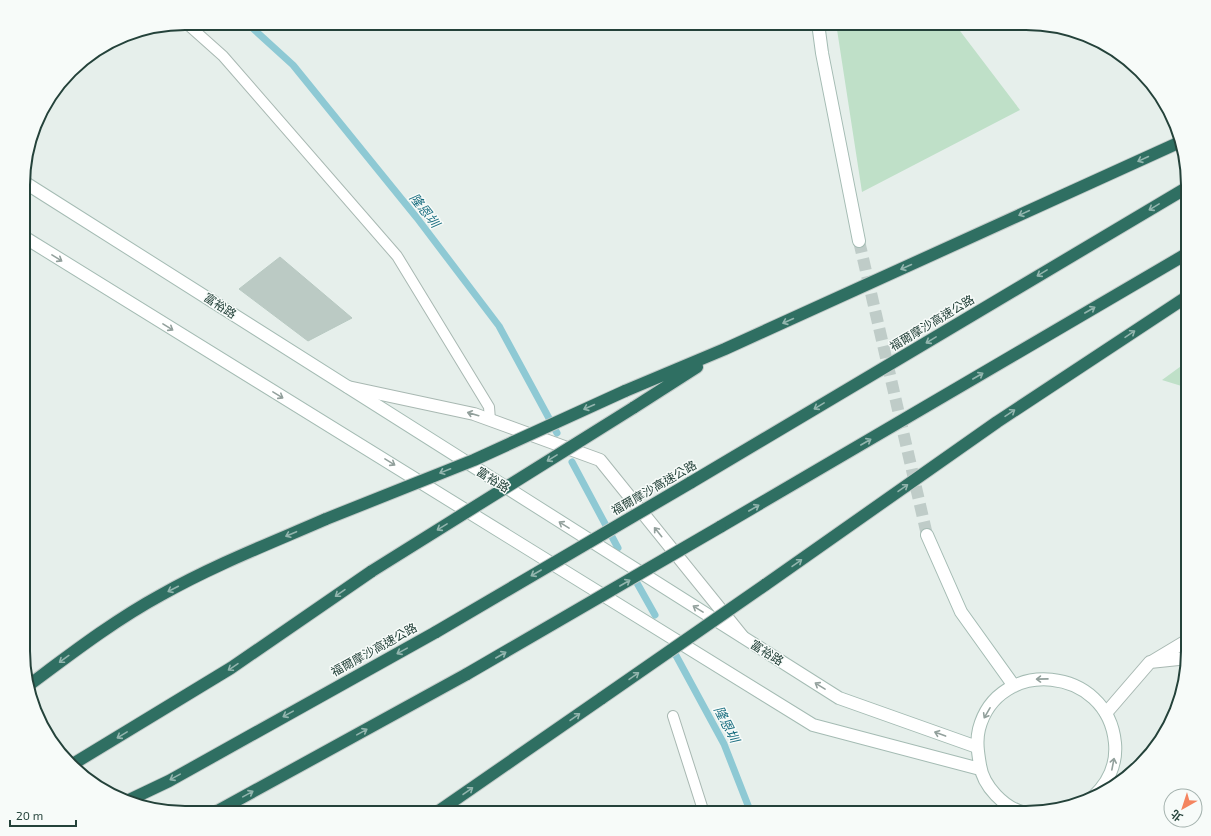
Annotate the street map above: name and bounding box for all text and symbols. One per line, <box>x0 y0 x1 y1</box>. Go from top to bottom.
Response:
one-way arrow <box>1137 156 1149 163</box>
water label: 隆恩圳 <box>407 190 445 232</box>
one-way arrow <box>1148 203 1160 211</box>
one-way arrow <box>1019 210 1031 217</box>
one-way arrow <box>51 254 62 262</box>
one-way arrow <box>901 264 913 272</box>
one-way arrow <box>1036 270 1048 278</box>
street label: 富裕路 <box>202 289 239 321</box>
street label: 福爾摩沙高速公路 <box>887 291 976 353</box>
one-way arrow <box>1084 306 1096 314</box>
one-way arrow <box>782 318 794 325</box>
one-way arrow <box>162 323 173 331</box>
one-way arrow <box>1124 330 1135 338</box>
one-way arrow <box>925 336 937 344</box>
one-way arrow <box>972 372 983 380</box>
one-way arrow <box>272 391 284 399</box>
one-way arrow <box>813 403 825 411</box>
one-way arrow <box>584 404 596 411</box>
one-way arrow <box>1004 409 1016 417</box>
one-way arrow <box>466 410 479 417</box>
one-way arrow <box>860 437 872 445</box>
one-way arrow <box>546 455 558 463</box>
street label: 福爾摩沙高速公路 <box>608 457 699 517</box>
one-way arrow <box>384 458 396 466</box>
street label: 富裕路 <box>475 464 513 495</box>
one-way arrow <box>440 468 452 476</box>
one-way arrow <box>897 484 908 492</box>
one-way arrow <box>748 503 760 511</box>
one-way arrow <box>559 521 570 529</box>
one-way arrow <box>436 523 447 531</box>
one-way arrow <box>654 526 663 537</box>
one-way arrow <box>285 531 297 539</box>
one-way arrow <box>791 558 802 567</box>
one-way arrow <box>530 570 542 578</box>
one-way arrow <box>619 578 631 586</box>
one-way arrow <box>167 586 179 593</box>
one-way arrow <box>335 589 346 597</box>
one-way arrow <box>692 605 704 613</box>
street label: 福爾摩沙高速公路 <box>328 620 419 679</box>
street label: 富裕路 <box>749 637 787 668</box>
one-way arrow <box>396 647 408 655</box>
one-way arrow <box>495 650 507 658</box>
one-way arrow <box>58 655 69 664</box>
one-way arrow <box>228 663 239 671</box>
one-way arrow <box>629 672 640 680</box>
one-way arrow <box>1036 675 1049 683</box>
one-way arrow <box>815 682 826 690</box>
water label: 隆恩圳 <box>711 703 744 747</box>
one-way arrow <box>982 707 990 719</box>
one-way arrow <box>282 711 294 718</box>
one-way arrow <box>569 713 580 721</box>
one-way arrow <box>356 728 368 735</box>
one-way arrow <box>935 730 947 738</box>
one-way arrow <box>117 731 128 739</box>
one-way arrow <box>1109 758 1117 771</box>
one-way arrow <box>169 774 181 782</box>
one-way arrow <box>462 787 473 795</box>
north arrow <box>1163 788 1203 828</box>
one-way arrow <box>242 790 254 798</box>
scale bar <box>10 802 76 828</box>
text: 20 m <box>16 808 43 822</box>
text: 北 <box>1168 808 1185 825</box>

